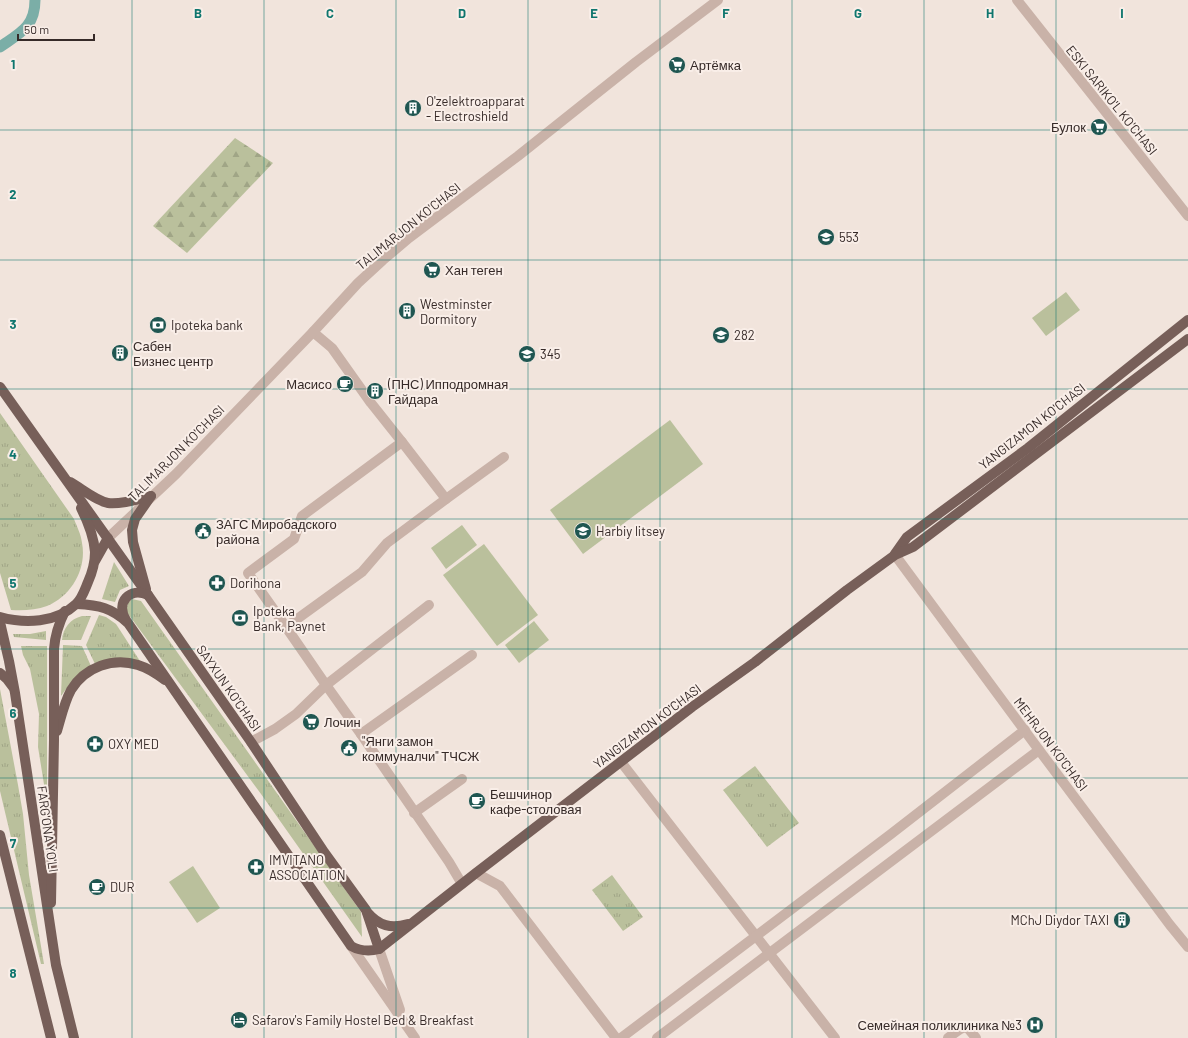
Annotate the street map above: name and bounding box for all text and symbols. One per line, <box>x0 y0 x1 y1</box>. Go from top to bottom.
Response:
text: B <box>194 5 202 21</box>
text: C <box>326 5 334 21</box>
text: D <box>458 5 466 21</box>
text: E <box>590 5 598 21</box>
text: F <box>722 5 730 21</box>
text: G <box>854 5 862 21</box>
text: H <box>986 5 994 21</box>
text: I <box>1120 5 1124 21</box>
scale bar <box>18 16 94 42</box>
text: 50 m <box>24 22 49 36</box>
street label: ESKI SARIKO'L KO'CHASI <box>1063 42 1161 158</box>
supermarket icon: Артёмка <box>667 55 687 75</box>
text: 1 <box>11 56 15 72</box>
place label: Артёмка <box>690 57 742 73</box>
place label: O'zelektroapparat - Electroshield <box>426 93 525 124</box>
building icon: O'zelektroapparat - Electroshield <box>403 98 423 118</box>
supermarket icon: Булок <box>1089 117 1109 137</box>
place label: Булок <box>1051 119 1086 135</box>
street label: TALIMARJON KO'CHASI <box>353 179 463 273</box>
text: 2 <box>9 186 17 202</box>
school or university icon: 553 <box>816 227 836 247</box>
place label: 553 <box>839 229 859 245</box>
supermarket icon: Хан теген <box>422 260 442 280</box>
place label: Хан теген <box>445 262 503 278</box>
place label: Westminster Dormitory <box>420 296 492 327</box>
building icon: Westminster Dormitory <box>397 301 417 321</box>
bank icon: Ipoteka bank <box>148 315 168 335</box>
text: 3 <box>9 316 17 332</box>
place label: Ipoteka bank <box>171 317 243 333</box>
school or university icon: 282 <box>711 325 731 345</box>
place label: 282 <box>734 327 755 343</box>
place label: Сабен Бизнес центр <box>133 338 213 369</box>
building icon: Сабен Бизнес центр <box>110 343 130 363</box>
school or university icon: 345 <box>517 344 537 364</box>
place label: 345 <box>540 346 561 362</box>
cafe icon: Масисо <box>335 374 355 394</box>
place label: Масисо <box>286 376 332 392</box>
place label: (ПНС) Ипподромная Гайдара <box>387 376 508 407</box>
street label: YANGIZAMON KO'CHASI <box>976 379 1088 473</box>
building icon: (ПНС) Ипподромная Гайдара <box>365 381 385 401</box>
street label: TALIMARJON KO'CHASI <box>124 401 228 505</box>
text: 4 <box>9 446 17 462</box>
place label: ЗАГС Миробадского района <box>216 516 337 547</box>
public building icon: ЗАГС Миробадского района <box>193 521 213 541</box>
school or university icon: Harbiy litsey <box>573 521 593 541</box>
place label: Harbiy litsey <box>596 523 665 539</box>
pharmacy icon: Dorihona <box>207 573 227 593</box>
text: 5 <box>9 575 17 591</box>
place label: Dorihona <box>230 575 281 591</box>
place label: Ipoteka Bank, Paynet <box>253 603 326 634</box>
bank icon: Ipoteka Bank, Paynet <box>230 608 250 628</box>
street label: SAYXUN KO'CHASI <box>193 642 265 734</box>
street label: YANGIZAMON KO'CHASI <box>590 680 704 772</box>
street label: MEHRJON KO'CHASI <box>1011 694 1091 794</box>
text: 6 <box>10 705 17 721</box>
supermarket icon: Лочин <box>301 712 321 732</box>
place label: Лочин <box>324 714 361 730</box>
place label: "Янги замон коммуналчи" ТЧСЖ <box>362 733 479 764</box>
pharmacy icon: OXY MED <box>85 734 105 754</box>
place label: OXY MED <box>108 736 159 752</box>
public building icon: "Янги замон коммуналчи" ТЧСЖ <box>339 738 359 758</box>
street label: FARG'ONA YO'LI <box>34 785 62 873</box>
place label: Бешчинор кафе-столовая <box>490 786 582 817</box>
cafe icon: Бешчинор кафе-столовая <box>467 791 487 811</box>
text: 7 <box>10 835 17 851</box>
place label: IMVITANO ASSOCIATION <box>269 852 346 883</box>
pharmacy icon: IMVITANO ASSOCIATION <box>246 857 266 877</box>
cafe icon: DUR <box>87 877 107 897</box>
place label: DUR <box>110 879 134 895</box>
building icon: MChJ Diydor TAXI <box>1112 910 1132 930</box>
place label: MChJ Diydor TAXI <box>1010 912 1109 928</box>
text: 8 <box>9 965 17 981</box>
hotel icon: Safarov's Family Hostel Bed & Breakfast <box>229 1010 249 1030</box>
place label: Safarov's Family Hostel Bed & Breakfast <box>252 1012 474 1028</box>
hospital icon: Семейная поликлиника №3 <box>1025 1015 1045 1035</box>
place label: Семейная поликлиника №3 <box>858 1017 1022 1033</box>

